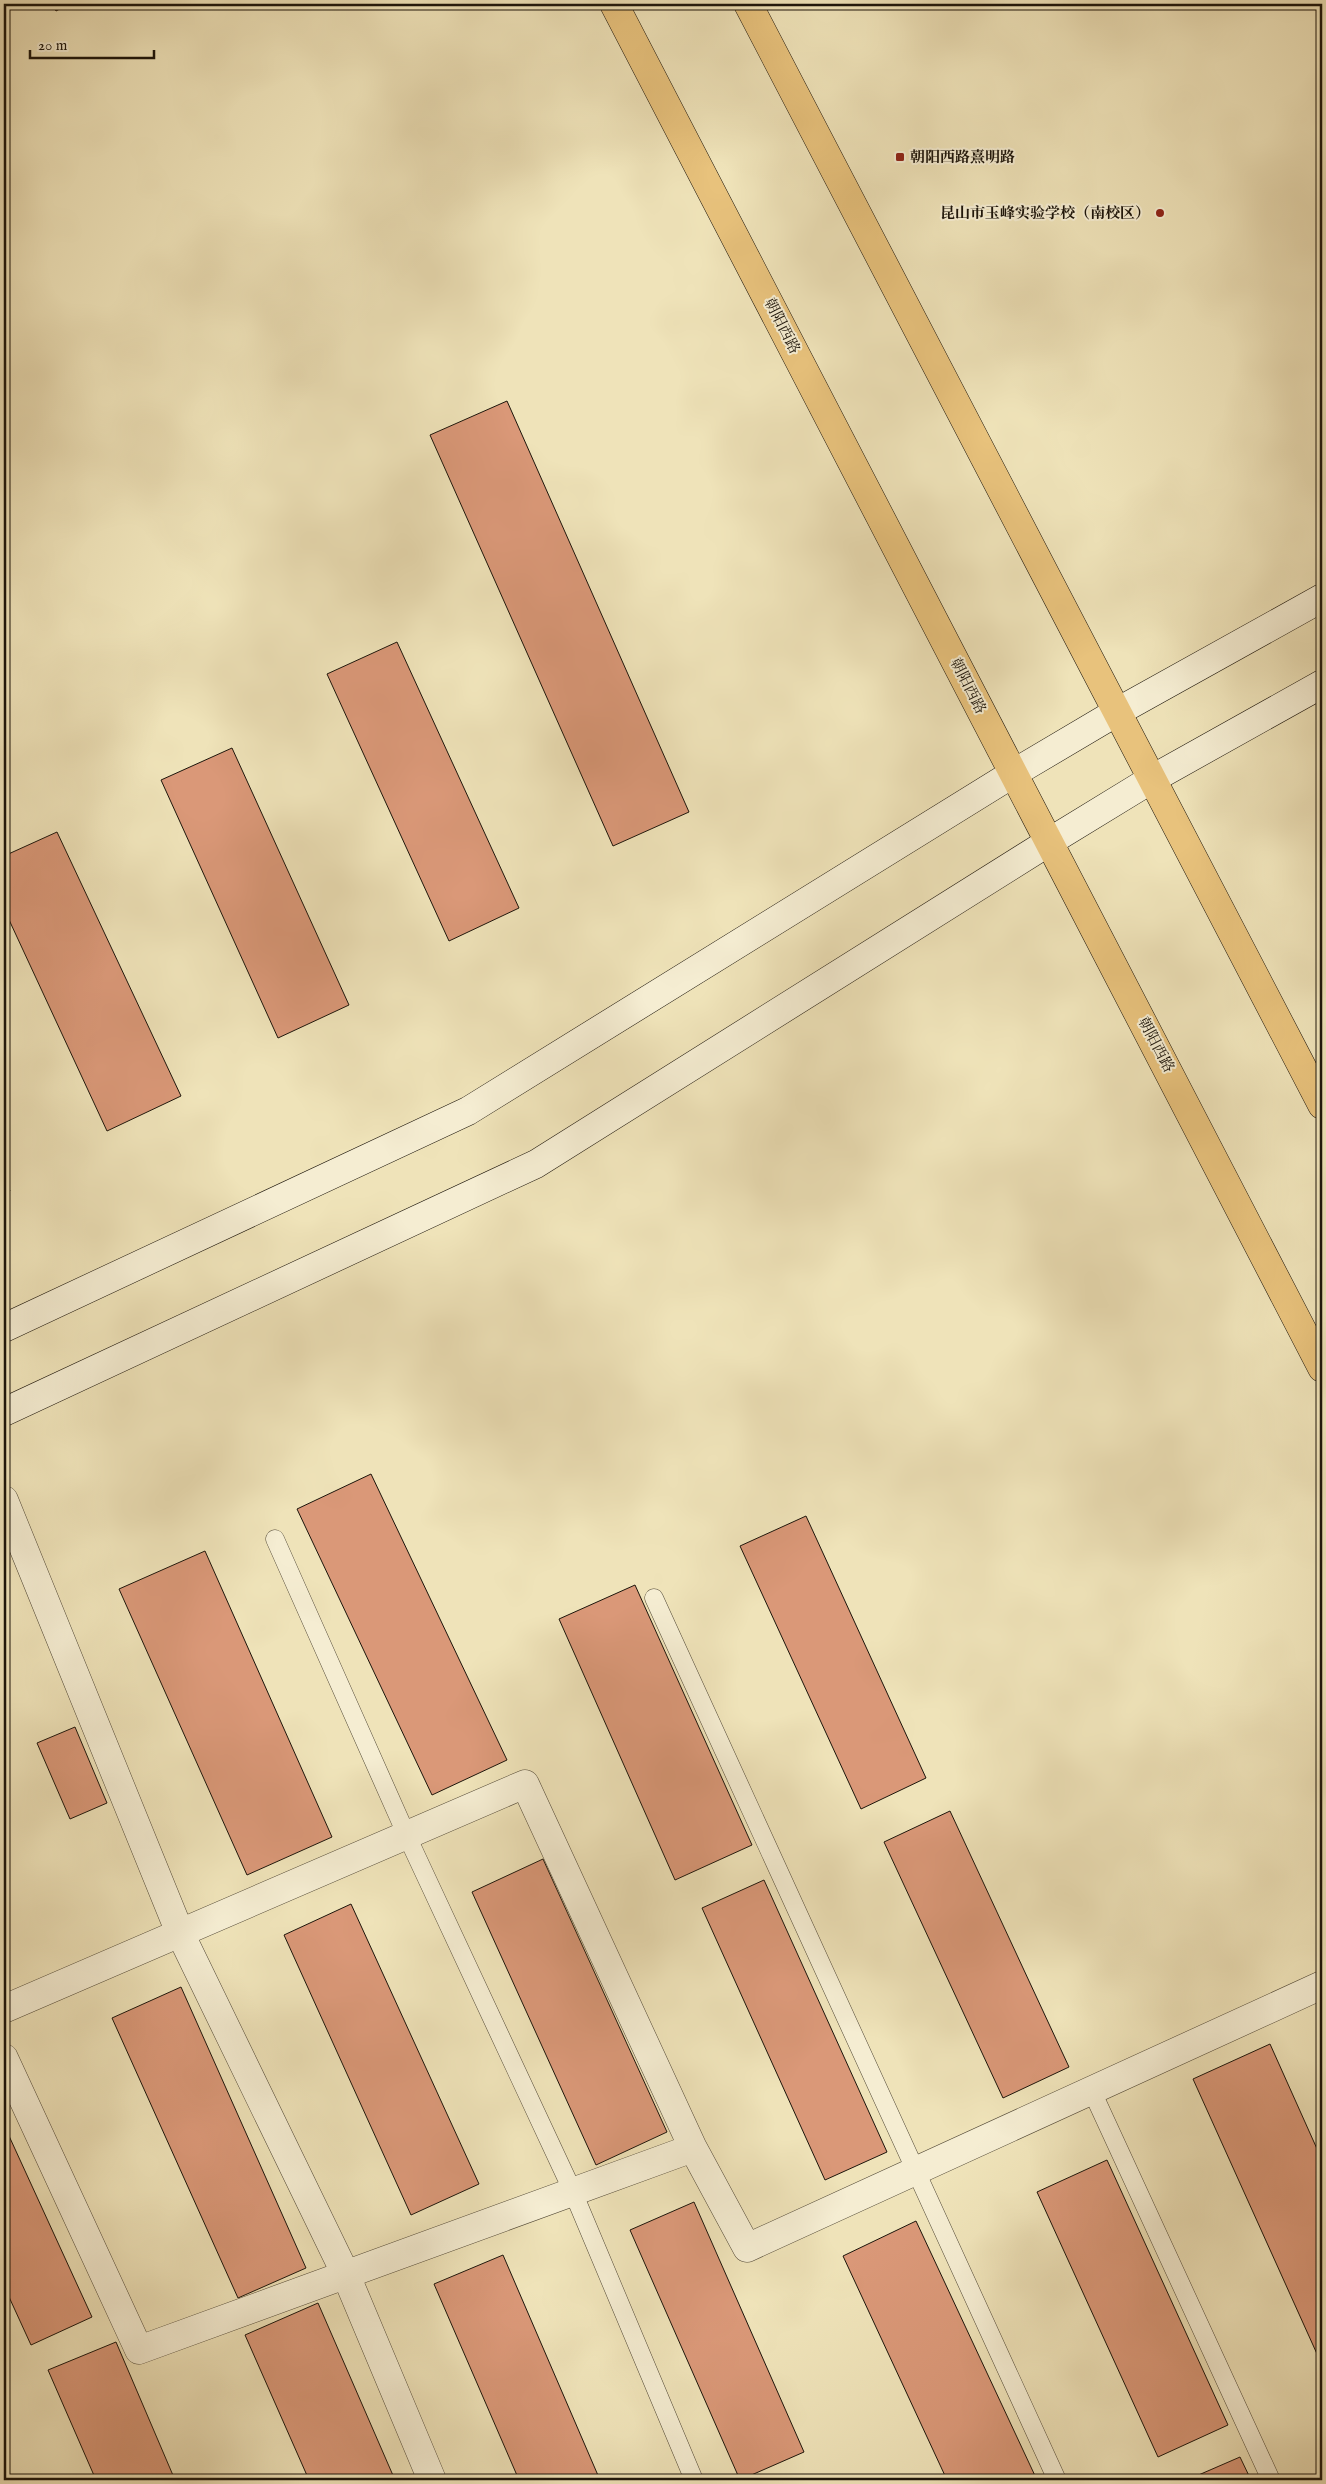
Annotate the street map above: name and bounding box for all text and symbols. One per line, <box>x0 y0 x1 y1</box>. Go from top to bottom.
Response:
scale bar <box>30 28 154 60</box>
text: 20 m <box>38 36 68 55</box>
place label: 朝阳西路熹明路 <box>910 148 1015 167</box>
marker: 朝阳西路熹明路 <box>894 151 906 163</box>
place label: 昆山市玉峰实验学校（南校区） <box>940 204 1150 223</box>
marker: 昆山市玉峰实验学校（南校区） <box>1154 207 1166 219</box>
street label: 朝阳西路 <box>760 295 804 357</box>
street label: 朝阳西路 <box>946 655 990 717</box>
street label: 朝阳西路 <box>1134 1014 1178 1076</box>

